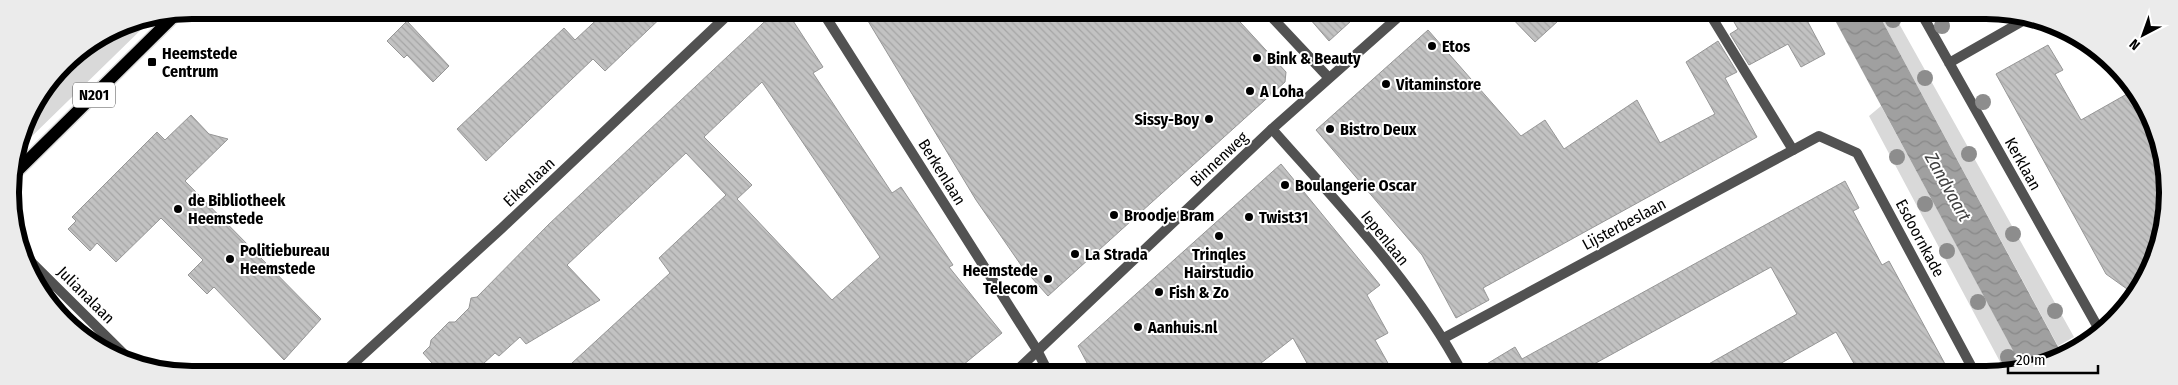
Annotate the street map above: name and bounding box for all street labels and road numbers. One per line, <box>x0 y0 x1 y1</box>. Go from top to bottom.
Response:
road number: N201 <box>73 82 115 108</box>
street label: Binnenweg <box>1186 127 1252 190</box>
street label: Kerklaan <box>2001 134 2045 194</box>
street label: Berkenlaan <box>914 136 970 208</box>
street label: Eikenlaan <box>499 153 559 211</box>
street label: Lijsterbeslaan <box>1579 194 1669 254</box>
street label: Esdoornkade <box>1892 196 1948 280</box>
street label: Iepenlaan <box>1357 207 1413 269</box>
street label: Julianalaan <box>53 262 119 328</box>

